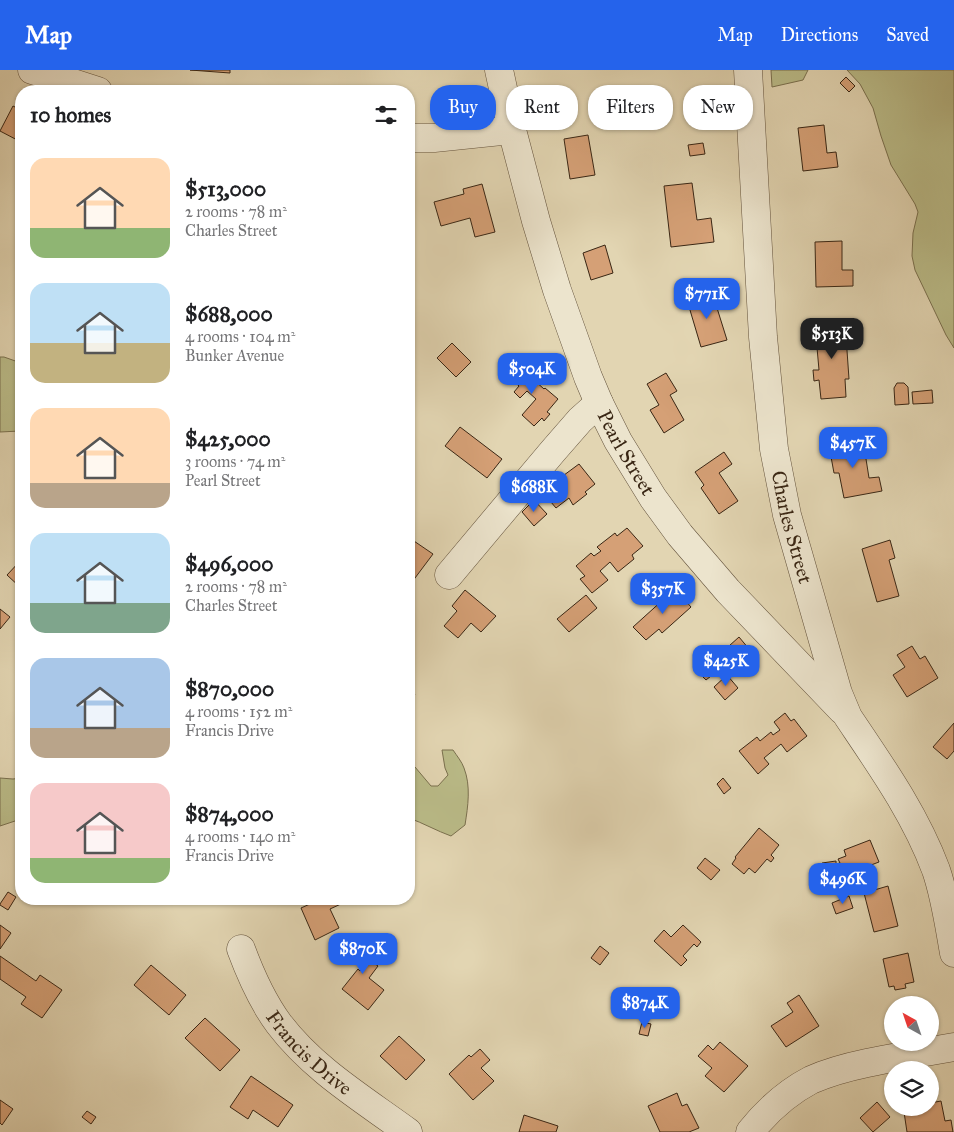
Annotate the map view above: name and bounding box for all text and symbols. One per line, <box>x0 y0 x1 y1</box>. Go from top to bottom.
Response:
text: Map <box>25 20 72 50</box>
text: Map <box>717 24 753 46</box>
text: Directions <box>781 24 858 46</box>
text: Saved <box>886 24 929 46</box>
chip: Buy <box>430 85 496 130</box>
chip: Rent <box>506 85 578 130</box>
chip: Filters <box>588 85 673 130</box>
chip: New <box>683 85 753 130</box>
icon: filters <box>372 101 400 129</box>
text: 10 homes <box>30 102 111 128</box>
text: $513,000 <box>185 176 266 202</box>
icon: home <box>70 178 130 238</box>
text: 2 rooms · 78 m² <box>185 202 287 221</box>
text: Charles Street <box>185 221 277 240</box>
pin: $771K <box>672 278 742 320</box>
text: $771K <box>685 284 729 303</box>
text: $688,000 <box>185 301 273 327</box>
icon: home <box>70 303 130 363</box>
pin: $513K <box>797 318 867 360</box>
text: $513K <box>811 324 853 343</box>
text: 4 rooms · 104 m² <box>185 327 295 346</box>
text: Bunker Avenue <box>185 346 284 365</box>
pin: $504K <box>497 352 567 395</box>
text: $504K <box>509 359 555 378</box>
street label: Pearl Street <box>593 406 660 500</box>
text: $425,000 <box>185 426 271 452</box>
pin: $457K <box>818 426 888 469</box>
icon: home <box>70 428 130 488</box>
text: $457K <box>830 433 876 452</box>
text: 3 rooms · 74 m² <box>185 452 285 471</box>
street label: Charles Street <box>767 468 818 586</box>
pin: $688K <box>499 470 569 513</box>
text: Pearl Street <box>185 471 261 490</box>
text: $688K <box>511 477 557 496</box>
text: $496,000 <box>185 551 273 577</box>
icon: home <box>70 553 130 613</box>
pin: $357K <box>628 572 698 615</box>
text: 2 rooms · 78 m² <box>185 577 287 596</box>
text: $357K <box>641 579 685 598</box>
text: Charles Street <box>185 596 277 615</box>
pin: $425K <box>691 644 761 687</box>
text: $425K <box>703 651 749 670</box>
text: $870,000 <box>185 676 274 702</box>
icon: home <box>70 678 130 738</box>
text: 4 rooms · 152 m² <box>185 702 292 721</box>
text: Francis Drive <box>185 721 274 740</box>
text: $874,000 <box>185 801 274 827</box>
icon: home <box>70 803 130 863</box>
text: 4 rooms · 140 m² <box>185 827 295 846</box>
text: Francis Drive <box>185 846 274 865</box>
pin: $496K <box>808 862 878 905</box>
text: $496K <box>820 869 866 888</box>
pin: $870K <box>328 932 398 975</box>
text: $870K <box>339 939 387 958</box>
pin: $874K <box>610 986 680 1029</box>
text: $874K <box>622 993 668 1012</box>
north arrow <box>884 996 939 1051</box>
map controls <box>884 996 939 1116</box>
street label: Francis Drive <box>261 1006 357 1100</box>
button: layers <box>884 1061 939 1116</box>

